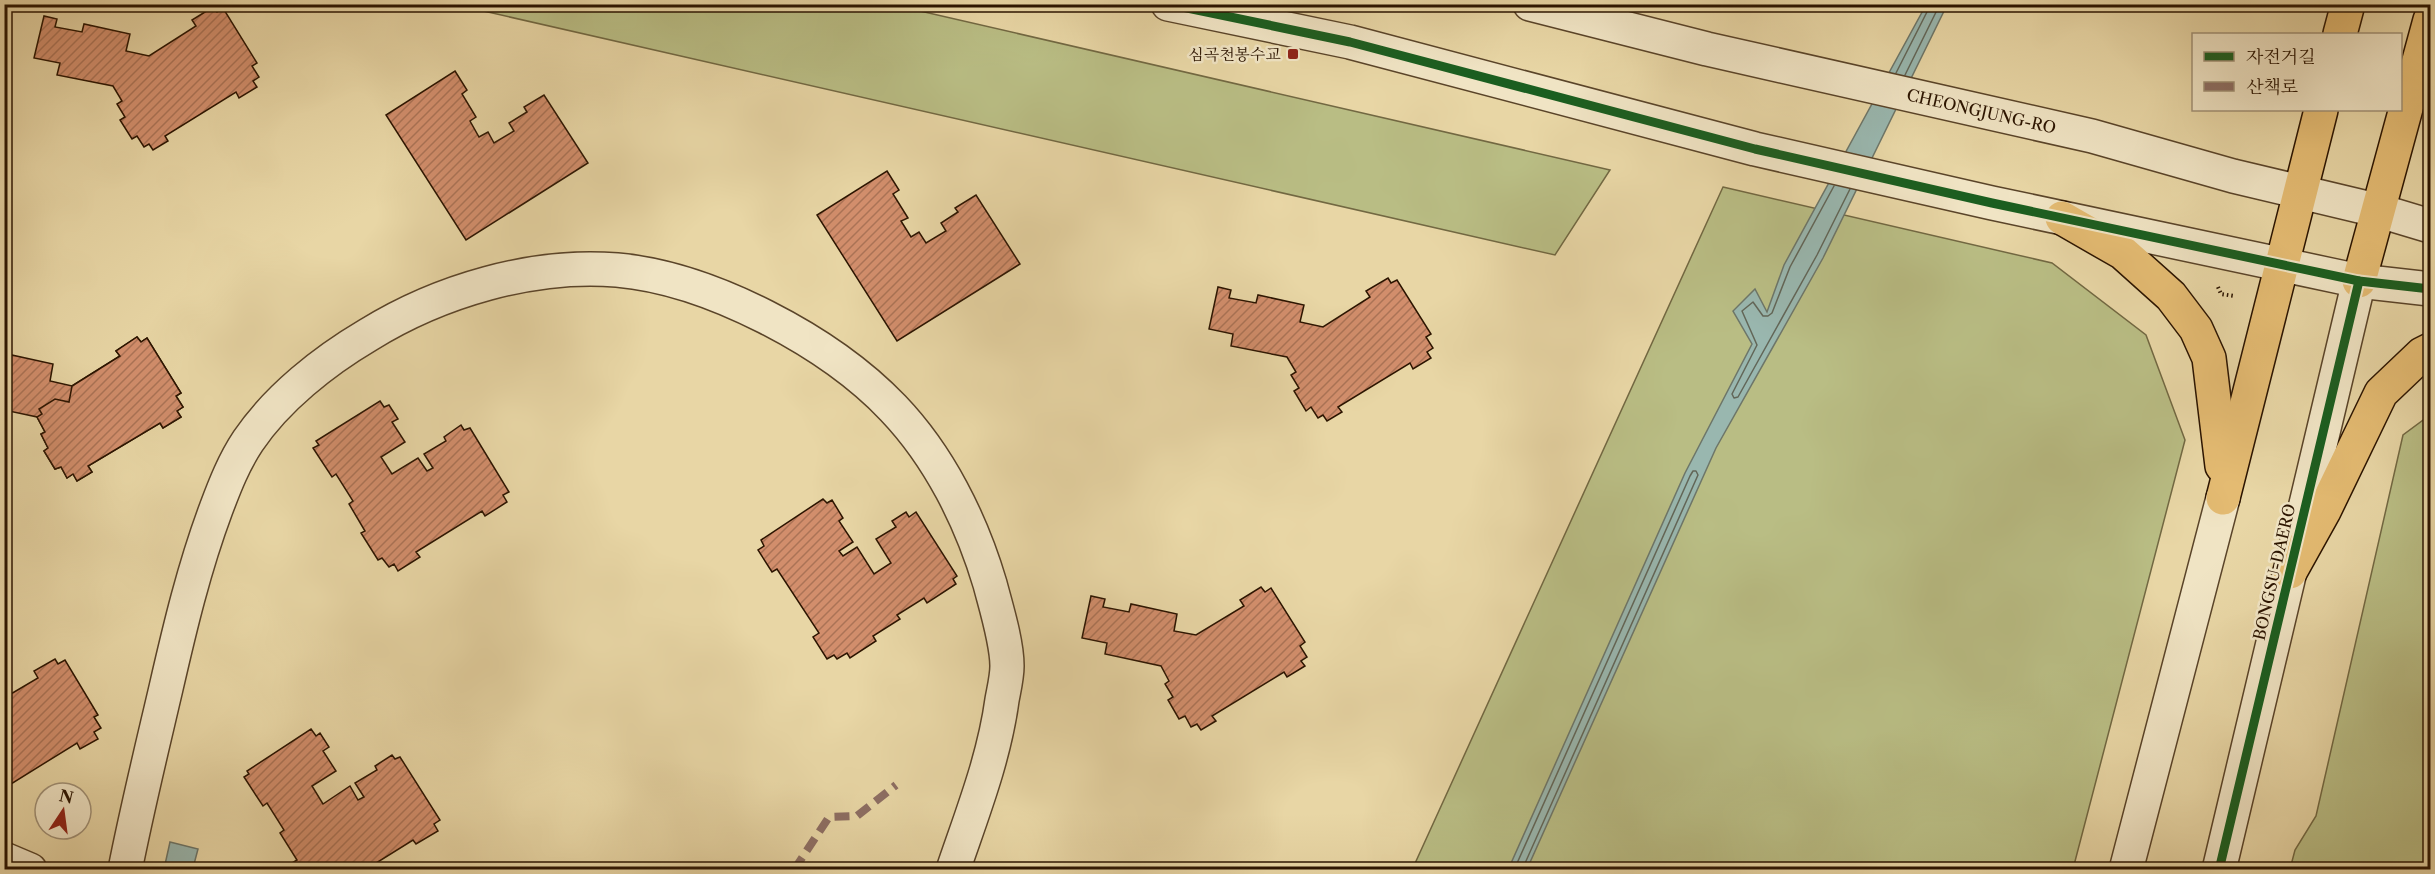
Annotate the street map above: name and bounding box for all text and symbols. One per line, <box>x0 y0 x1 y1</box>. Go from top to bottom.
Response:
legend <box>2192 33 2402 111</box>
place label: 심곡천봉수교 <box>1188 44 1281 64</box>
text: 자전거길 <box>2246 46 2316 68</box>
marker: 심곡천봉수교 <box>1286 47 1300 61</box>
text: 산책로 <box>2246 76 2298 98</box>
street label: CHEONGJUNG-RO <box>1905 84 2058 138</box>
street label: BONGSU-DAERO <box>2249 502 2299 642</box>
north arrow <box>33 781 93 841</box>
text: N <box>57 785 75 808</box>

